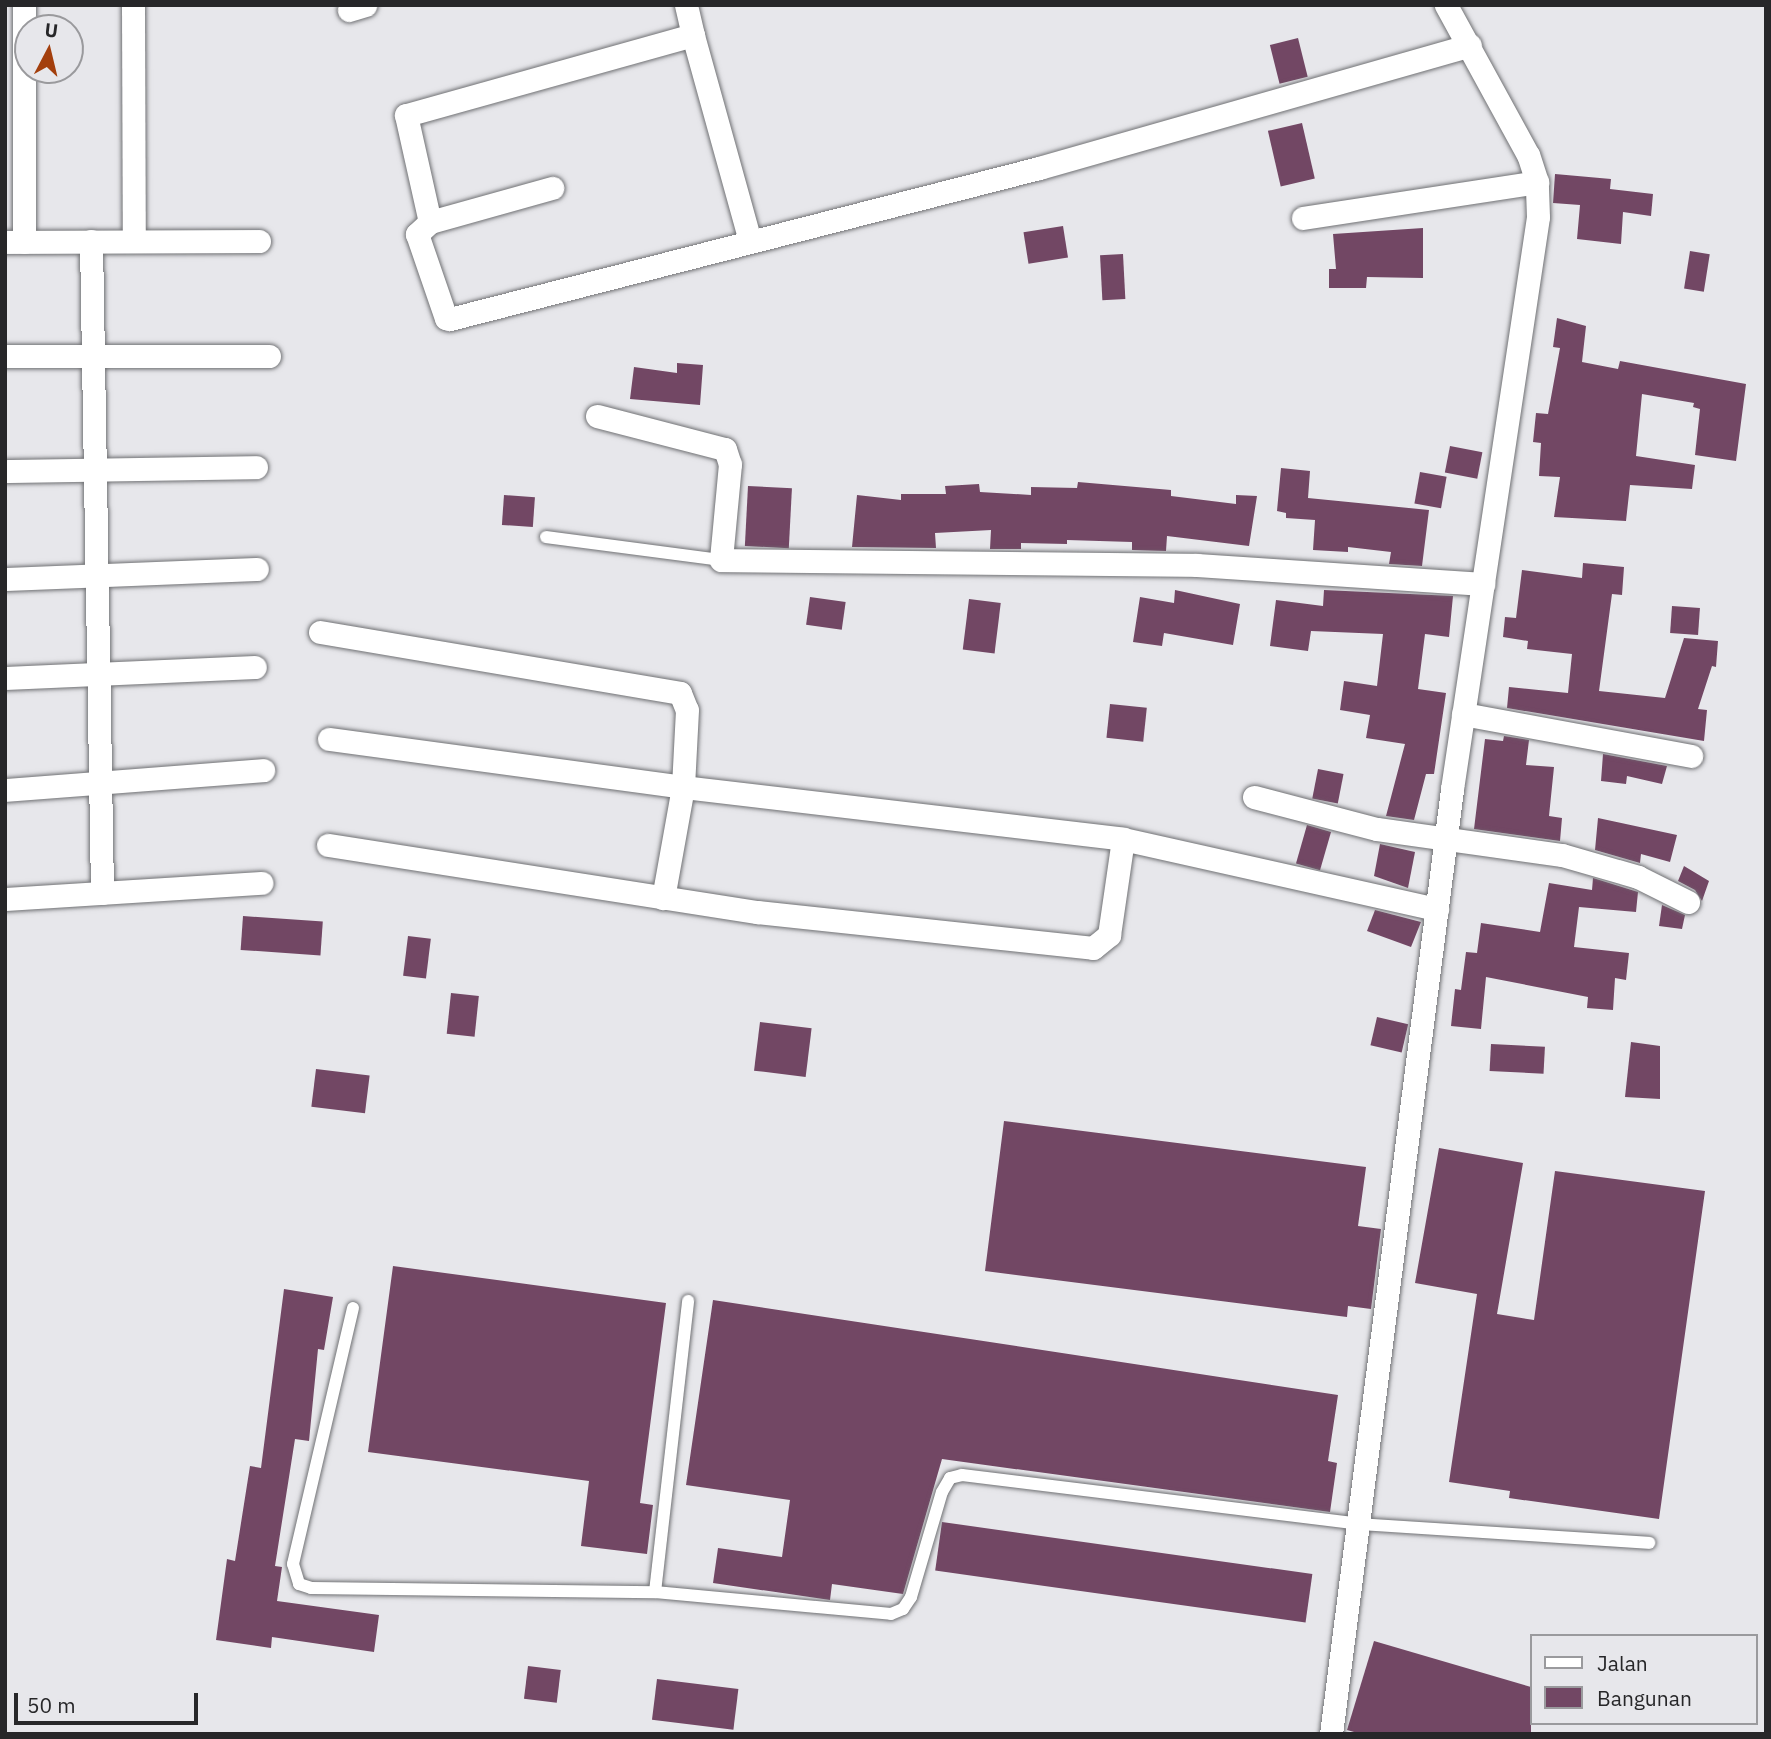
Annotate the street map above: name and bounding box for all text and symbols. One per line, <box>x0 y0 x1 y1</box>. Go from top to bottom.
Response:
north arrow <box>14 14 84 84</box>
text: U <box>43 17 59 43</box>
legend <box>1530 1634 1757 1725</box>
text: Jalan <box>1597 1649 1648 1677</box>
scale bar <box>18 1680 201 1724</box>
text: Bangunan <box>1597 1684 1692 1712</box>
text: 50 m <box>27 1691 76 1719</box>

